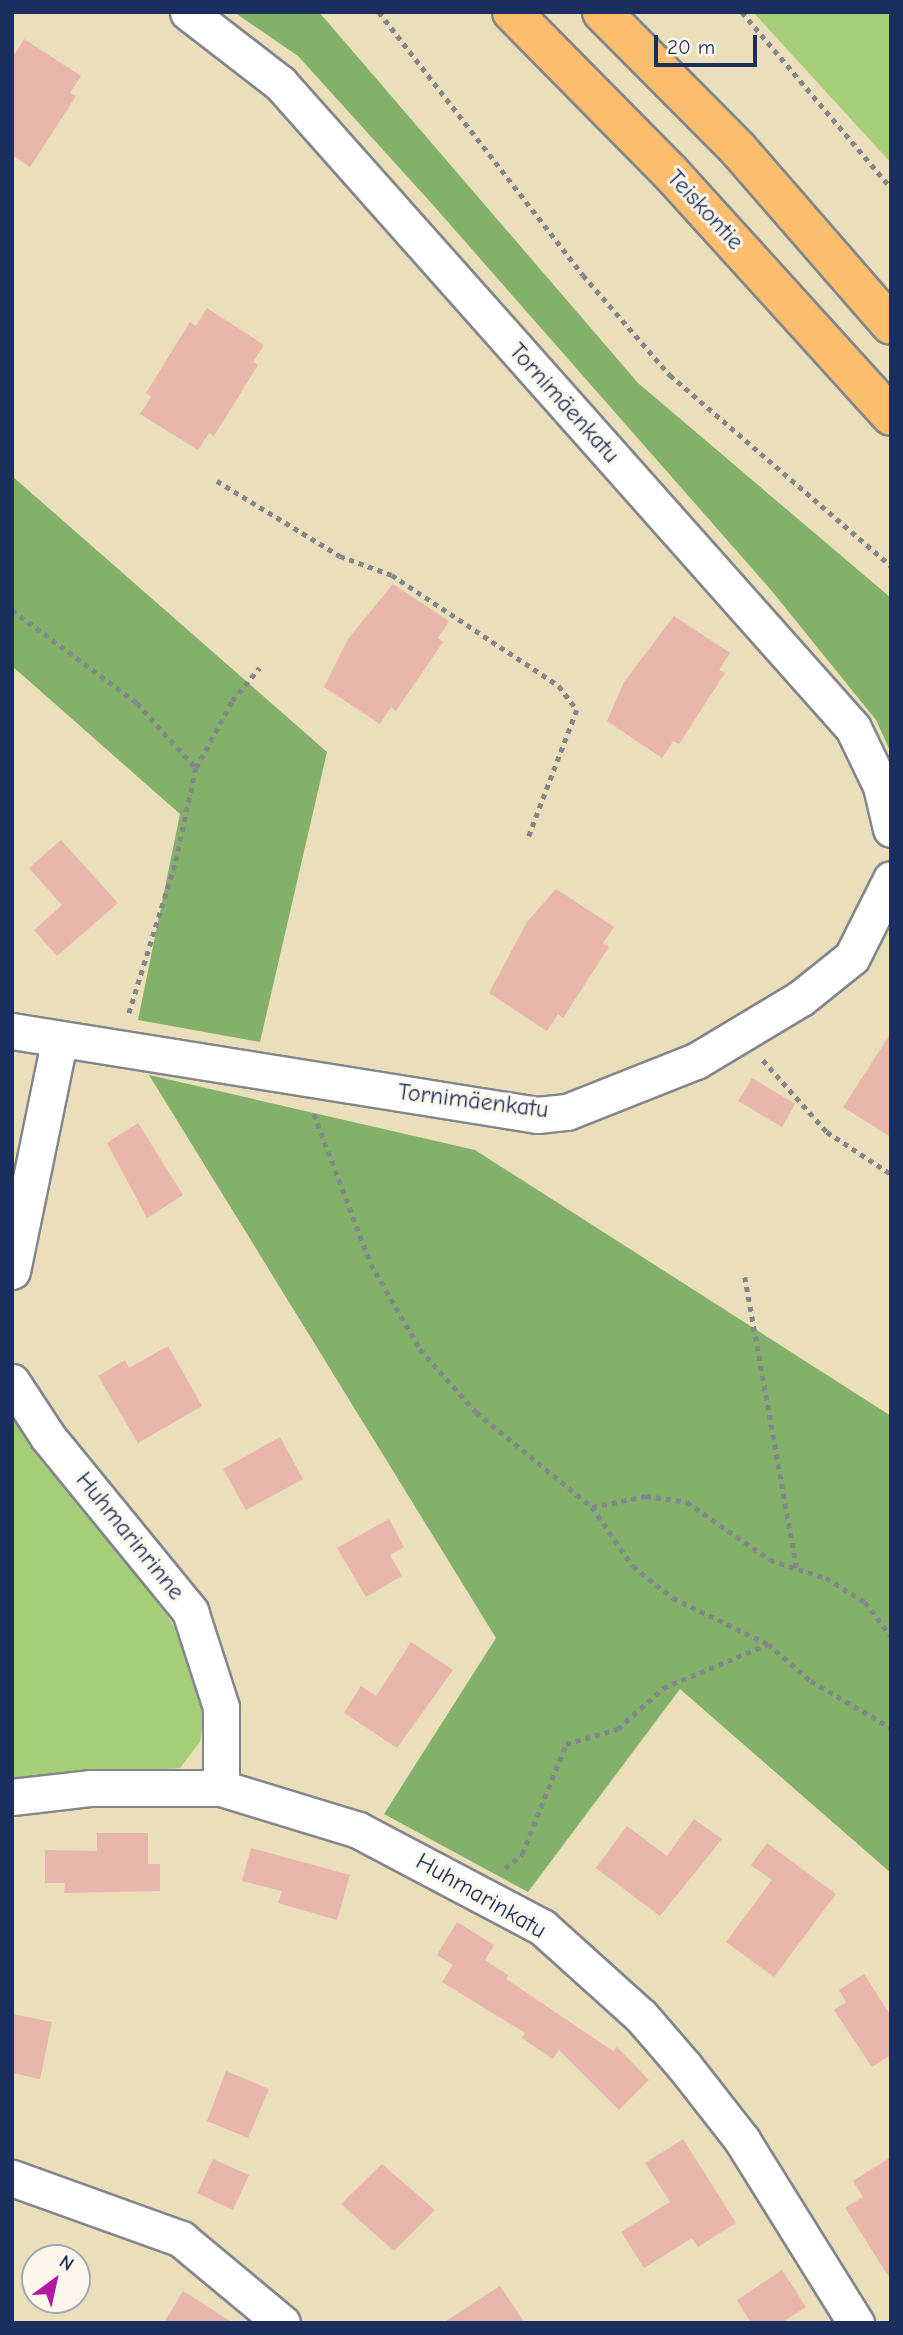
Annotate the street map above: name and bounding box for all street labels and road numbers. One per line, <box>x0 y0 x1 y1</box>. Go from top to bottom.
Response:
street label: Teiskontie <box>661 164 749 256</box>
street label: Tornimäenkatu <box>503 337 625 469</box>
street label: Tornimäenkatu <box>396 1077 550 1125</box>
street label: Huhmarinrinne <box>70 1466 190 1606</box>
street label: Huhmarinkatu <box>411 1847 551 1945</box>

